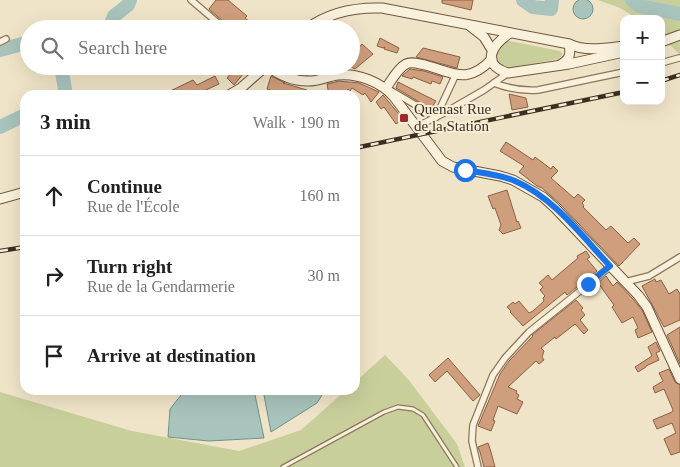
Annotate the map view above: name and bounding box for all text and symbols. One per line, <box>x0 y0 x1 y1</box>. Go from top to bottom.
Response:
map controls <box>620 15 665 105</box>
button: + <box>620 15 665 60</box>
search box <box>20 20 360 75</box>
icon: search <box>38 34 66 62</box>
text: Search here <box>78 37 167 58</box>
button: − <box>620 60 665 105</box>
place label: Quenast Rue de la Station <box>414 101 491 134</box>
text: 3 min <box>40 110 91 134</box>
marker: Quenast Rue de la Station <box>398 112 410 124</box>
text: Walk · 190 m <box>253 114 340 131</box>
route start <box>454 159 477 182</box>
text: Continue <box>87 176 162 197</box>
icon: ahead <box>40 182 68 210</box>
text: 160 m <box>300 187 340 204</box>
text: Rue de l'École <box>87 198 180 215</box>
text: Turn right <box>87 256 172 277</box>
icon: right <box>40 262 68 290</box>
text: 30 m <box>308 267 340 284</box>
route end <box>577 273 600 296</box>
text: Rue de la Gendarmerie <box>87 278 235 295</box>
icon: arrive <box>40 342 68 370</box>
text: Arrive at destination <box>87 345 256 366</box>

